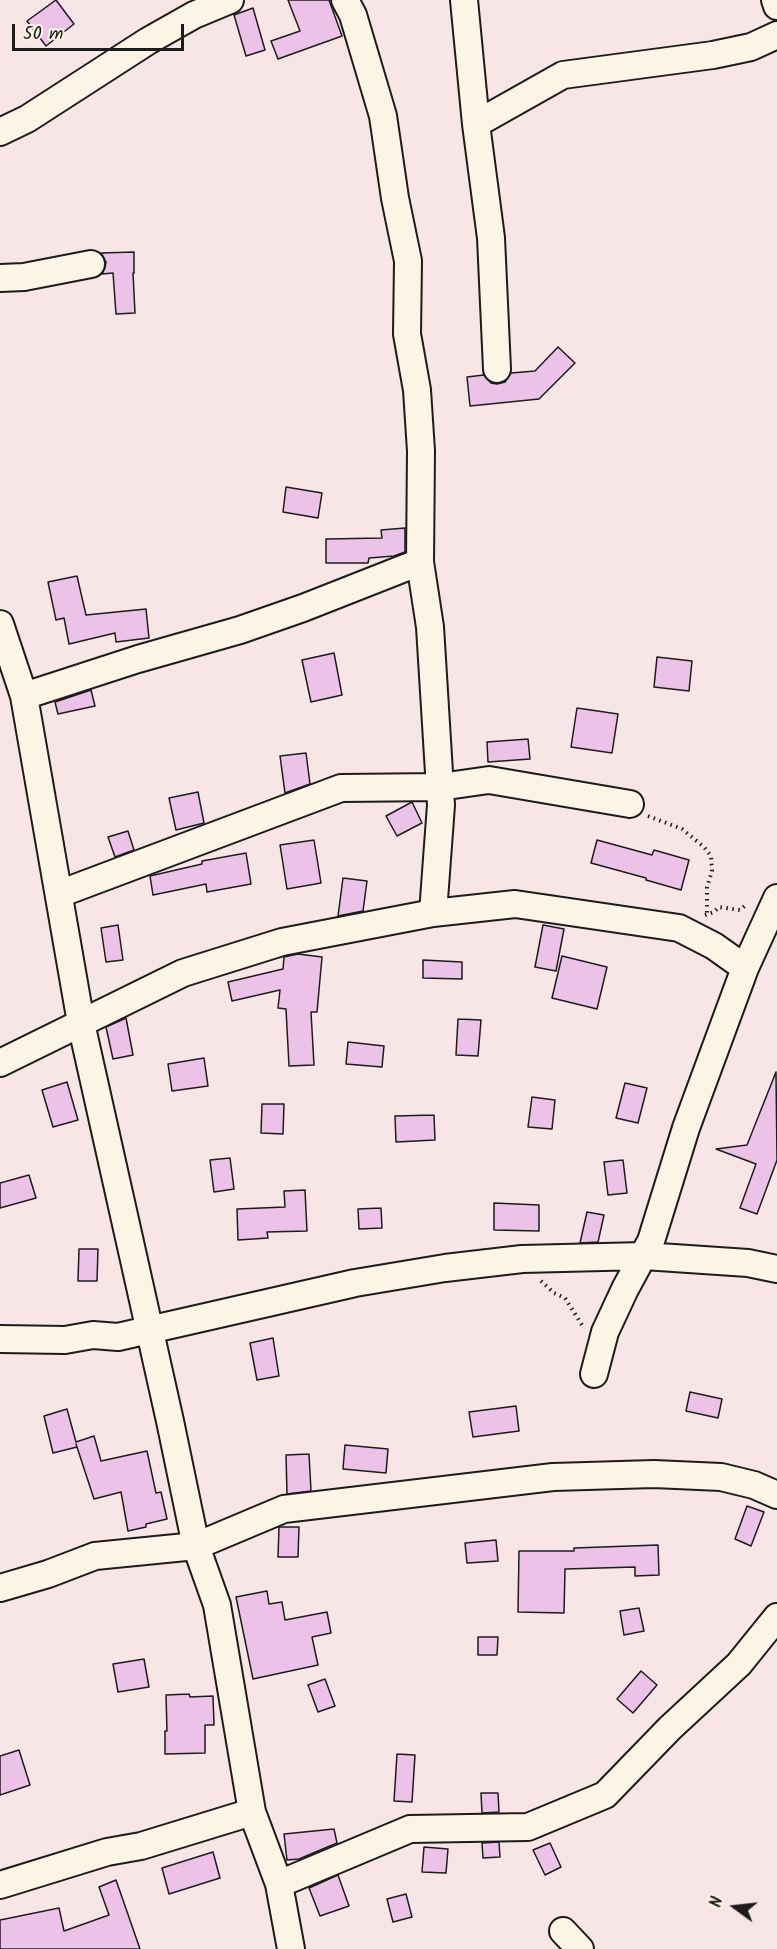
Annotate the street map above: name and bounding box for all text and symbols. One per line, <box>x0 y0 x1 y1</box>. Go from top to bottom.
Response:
scale bar <box>15 12 188 50</box>
text: 50 m <box>23 20 63 49</box>
north arrow <box>705 1877 765 1937</box>
text: N <box>704 1894 731 1910</box>

